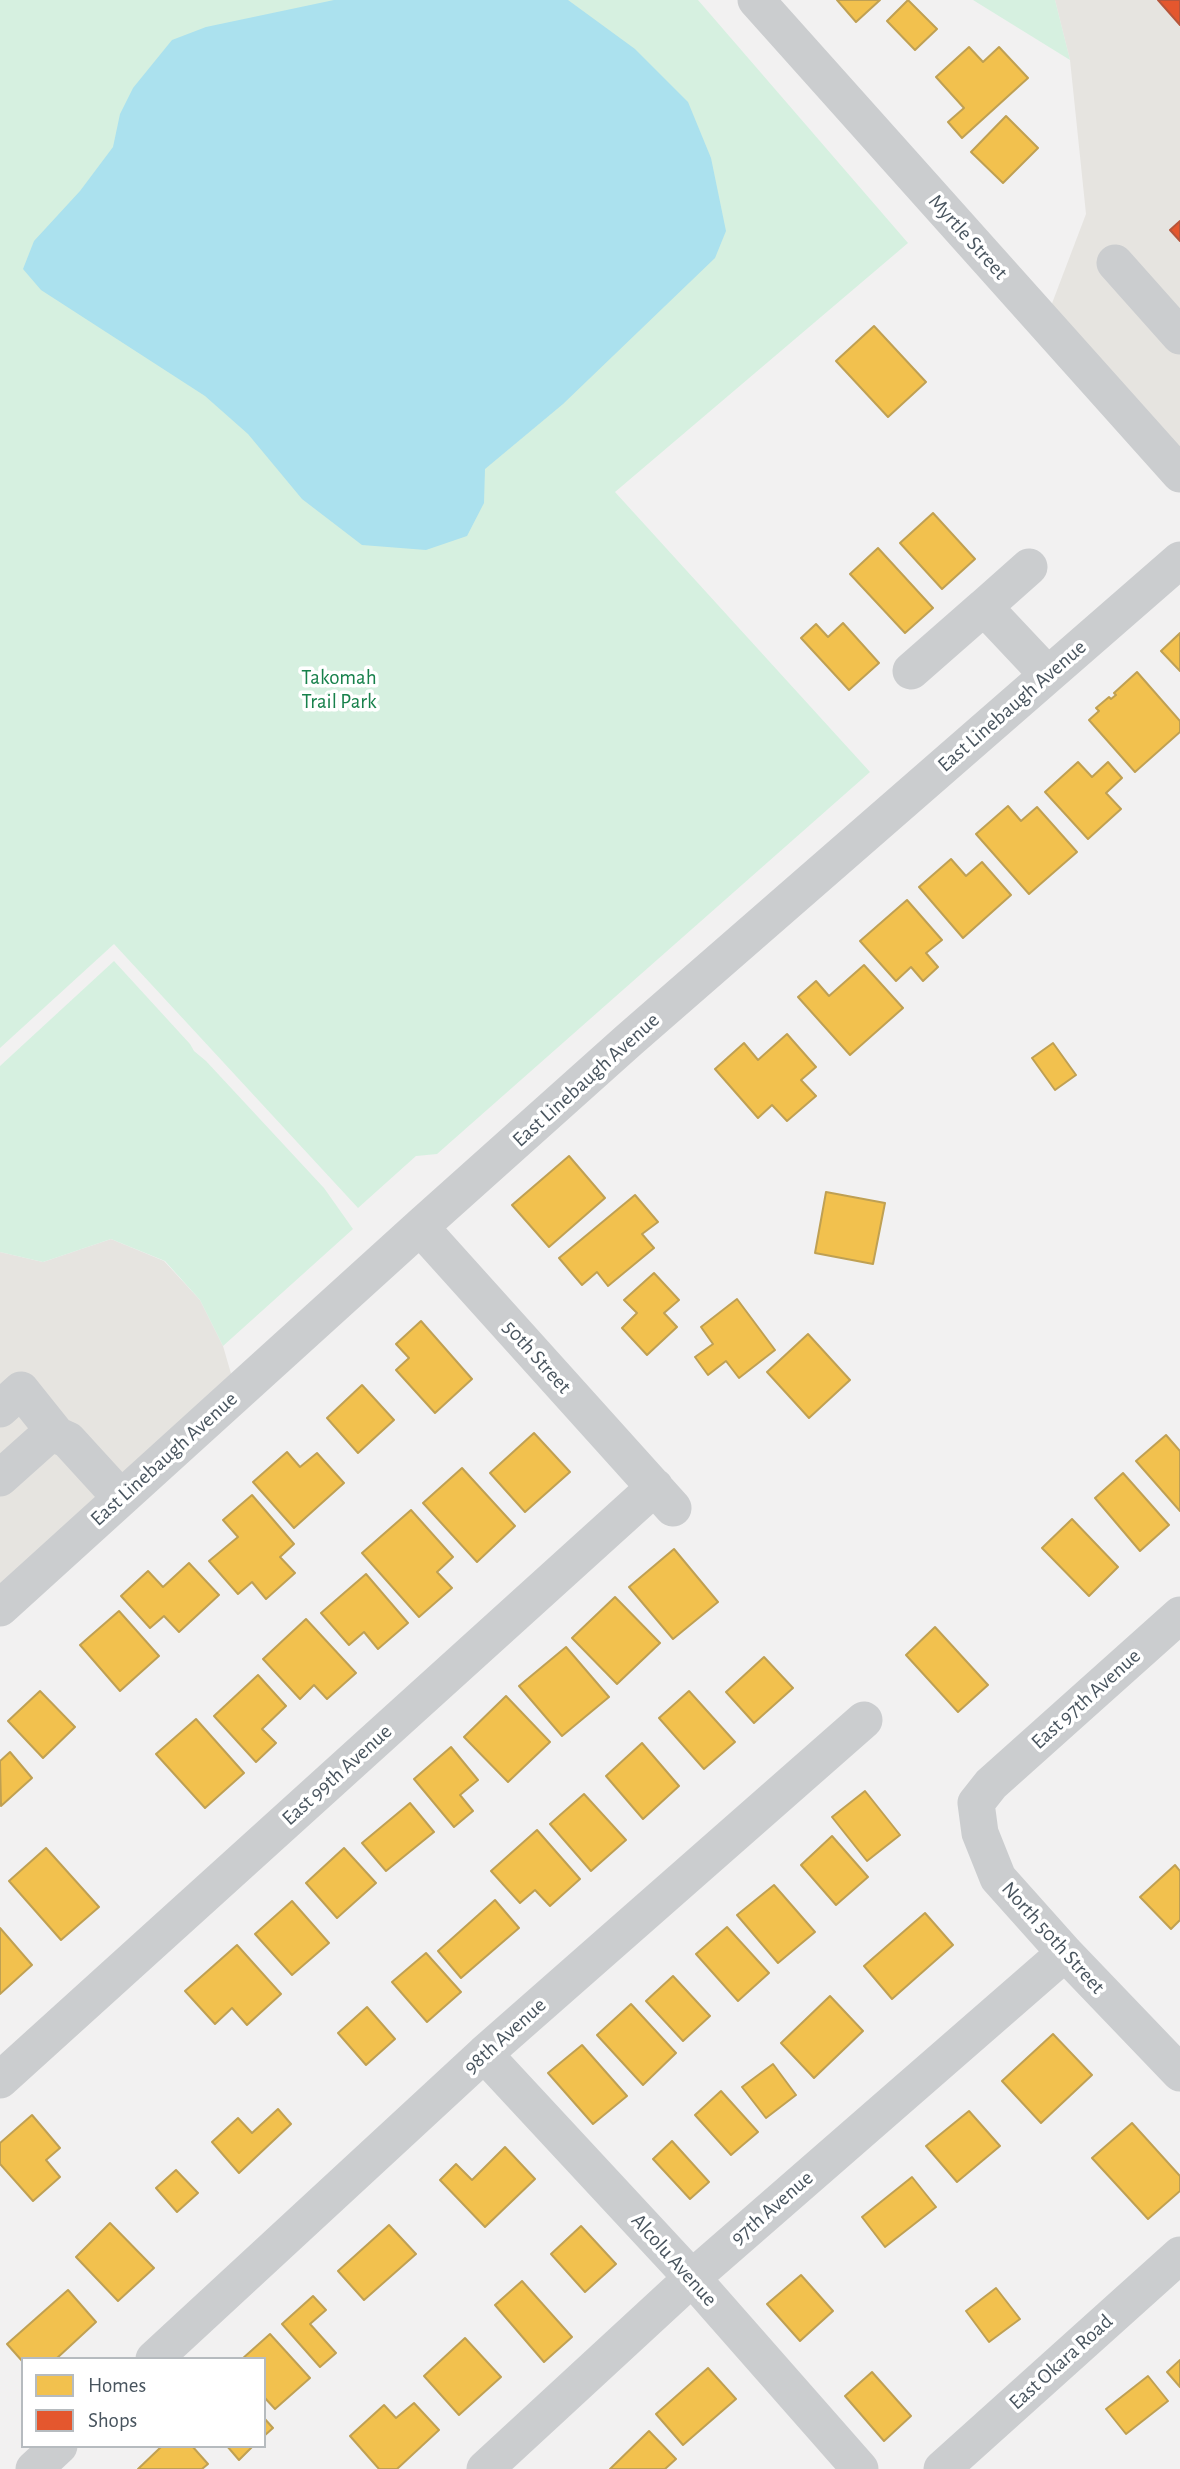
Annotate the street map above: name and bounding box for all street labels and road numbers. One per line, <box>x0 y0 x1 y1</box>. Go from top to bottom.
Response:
street label: Myrtle Street <box>923 189 1013 285</box>
street label: East Linebaugh Avenue <box>933 635 1091 777</box>
street label: East Linebaugh Avenue <box>507 1008 665 1152</box>
street label: 50th Street <box>497 1315 577 1399</box>
street label: East Linebaugh Avenue <box>85 1387 243 1531</box>
street label: East 97th Avenue <box>1026 1643 1146 1755</box>
street label: East 99th Avenue <box>277 1719 397 1831</box>
street label: North 50th Street <box>996 1877 1110 1999</box>
street label: 98th Avenue <box>459 1992 551 2080</box>
street label: 97th Avenue <box>726 2165 818 2251</box>
street label: Alcolu Avenue <box>626 2208 722 2312</box>
street label: East Okara Road <box>1004 2309 1118 2415</box>

